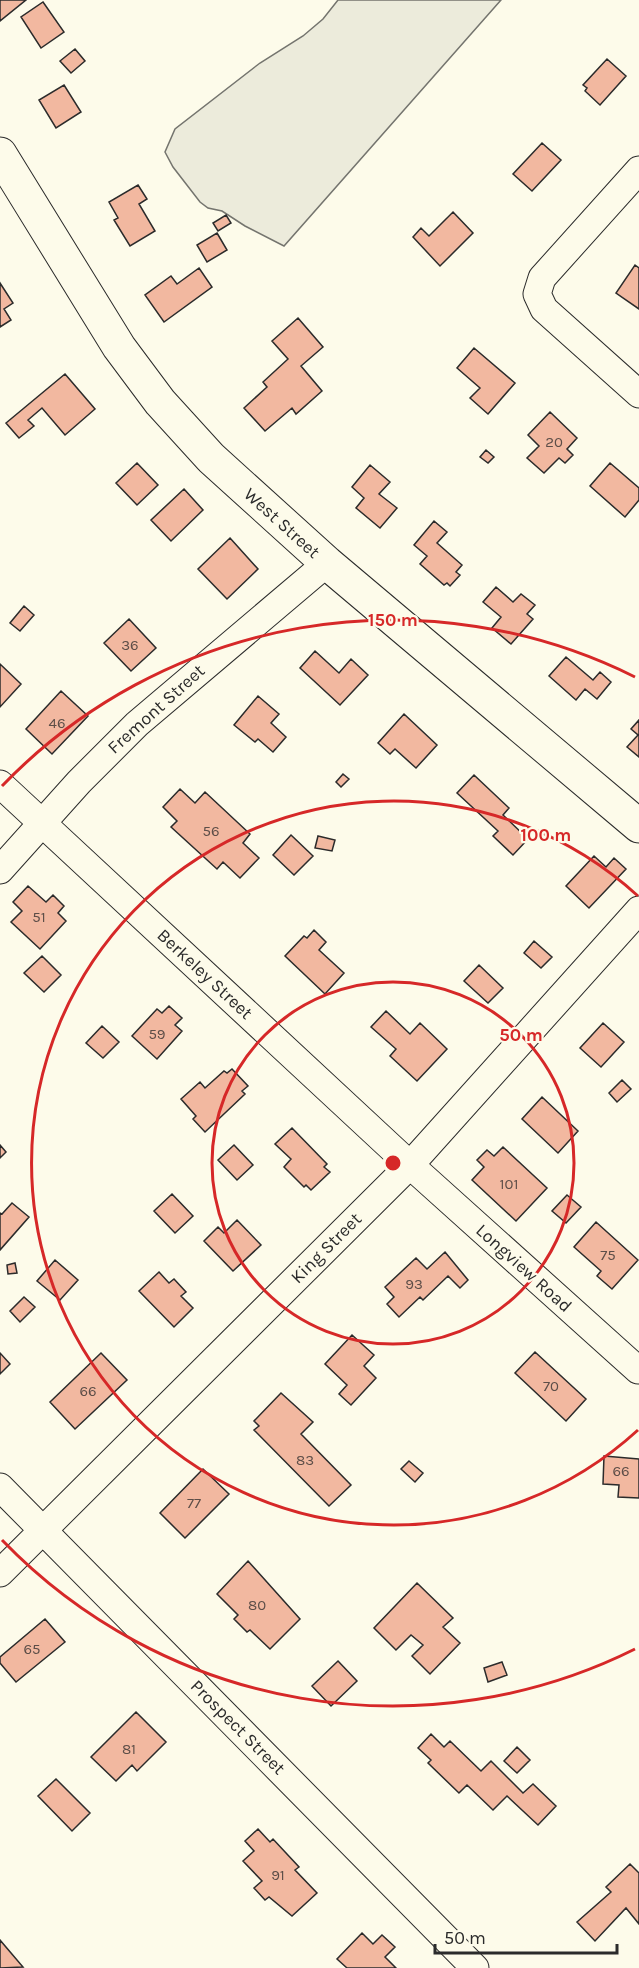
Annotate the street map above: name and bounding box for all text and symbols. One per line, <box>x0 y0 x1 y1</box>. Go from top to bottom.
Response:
house number: 20 <box>545 433 563 451</box>
street label: West Street <box>239 483 325 563</box>
text: 150 m <box>368 609 418 631</box>
house number: 36 <box>121 636 139 654</box>
street label: Fremont Street <box>103 659 209 758</box>
house number: 46 <box>49 714 65 732</box>
house number: 56 <box>202 822 220 840</box>
text: 100 m <box>521 824 571 846</box>
house number: 51 <box>32 908 46 926</box>
street label: Berkeley Street <box>153 924 258 1024</box>
text: 50 m <box>499 1024 543 1046</box>
house number: 59 <box>148 1025 166 1043</box>
centre of rings <box>383 1153 403 1173</box>
house number: 101 <box>500 1175 518 1193</box>
street label: King Street <box>286 1208 366 1288</box>
street label: Longview Road <box>471 1219 577 1317</box>
house number: 75 <box>600 1246 616 1264</box>
house number: 93 <box>405 1275 423 1293</box>
house number: 70 <box>543 1377 559 1395</box>
house number: 66 <box>79 1382 97 1400</box>
house number: 83 <box>296 1451 314 1469</box>
house number: 66 <box>612 1462 630 1480</box>
house number: 77 <box>187 1494 201 1512</box>
house number: 80 <box>248 1596 266 1614</box>
house number: 65 <box>23 1640 41 1658</box>
street label: Prospect Street <box>186 1675 290 1779</box>
house number: 81 <box>122 1740 136 1758</box>
house number: 91 <box>271 1866 285 1884</box>
scale bar <box>435 1917 616 1955</box>
text: 50 m <box>444 1927 486 1949</box>

